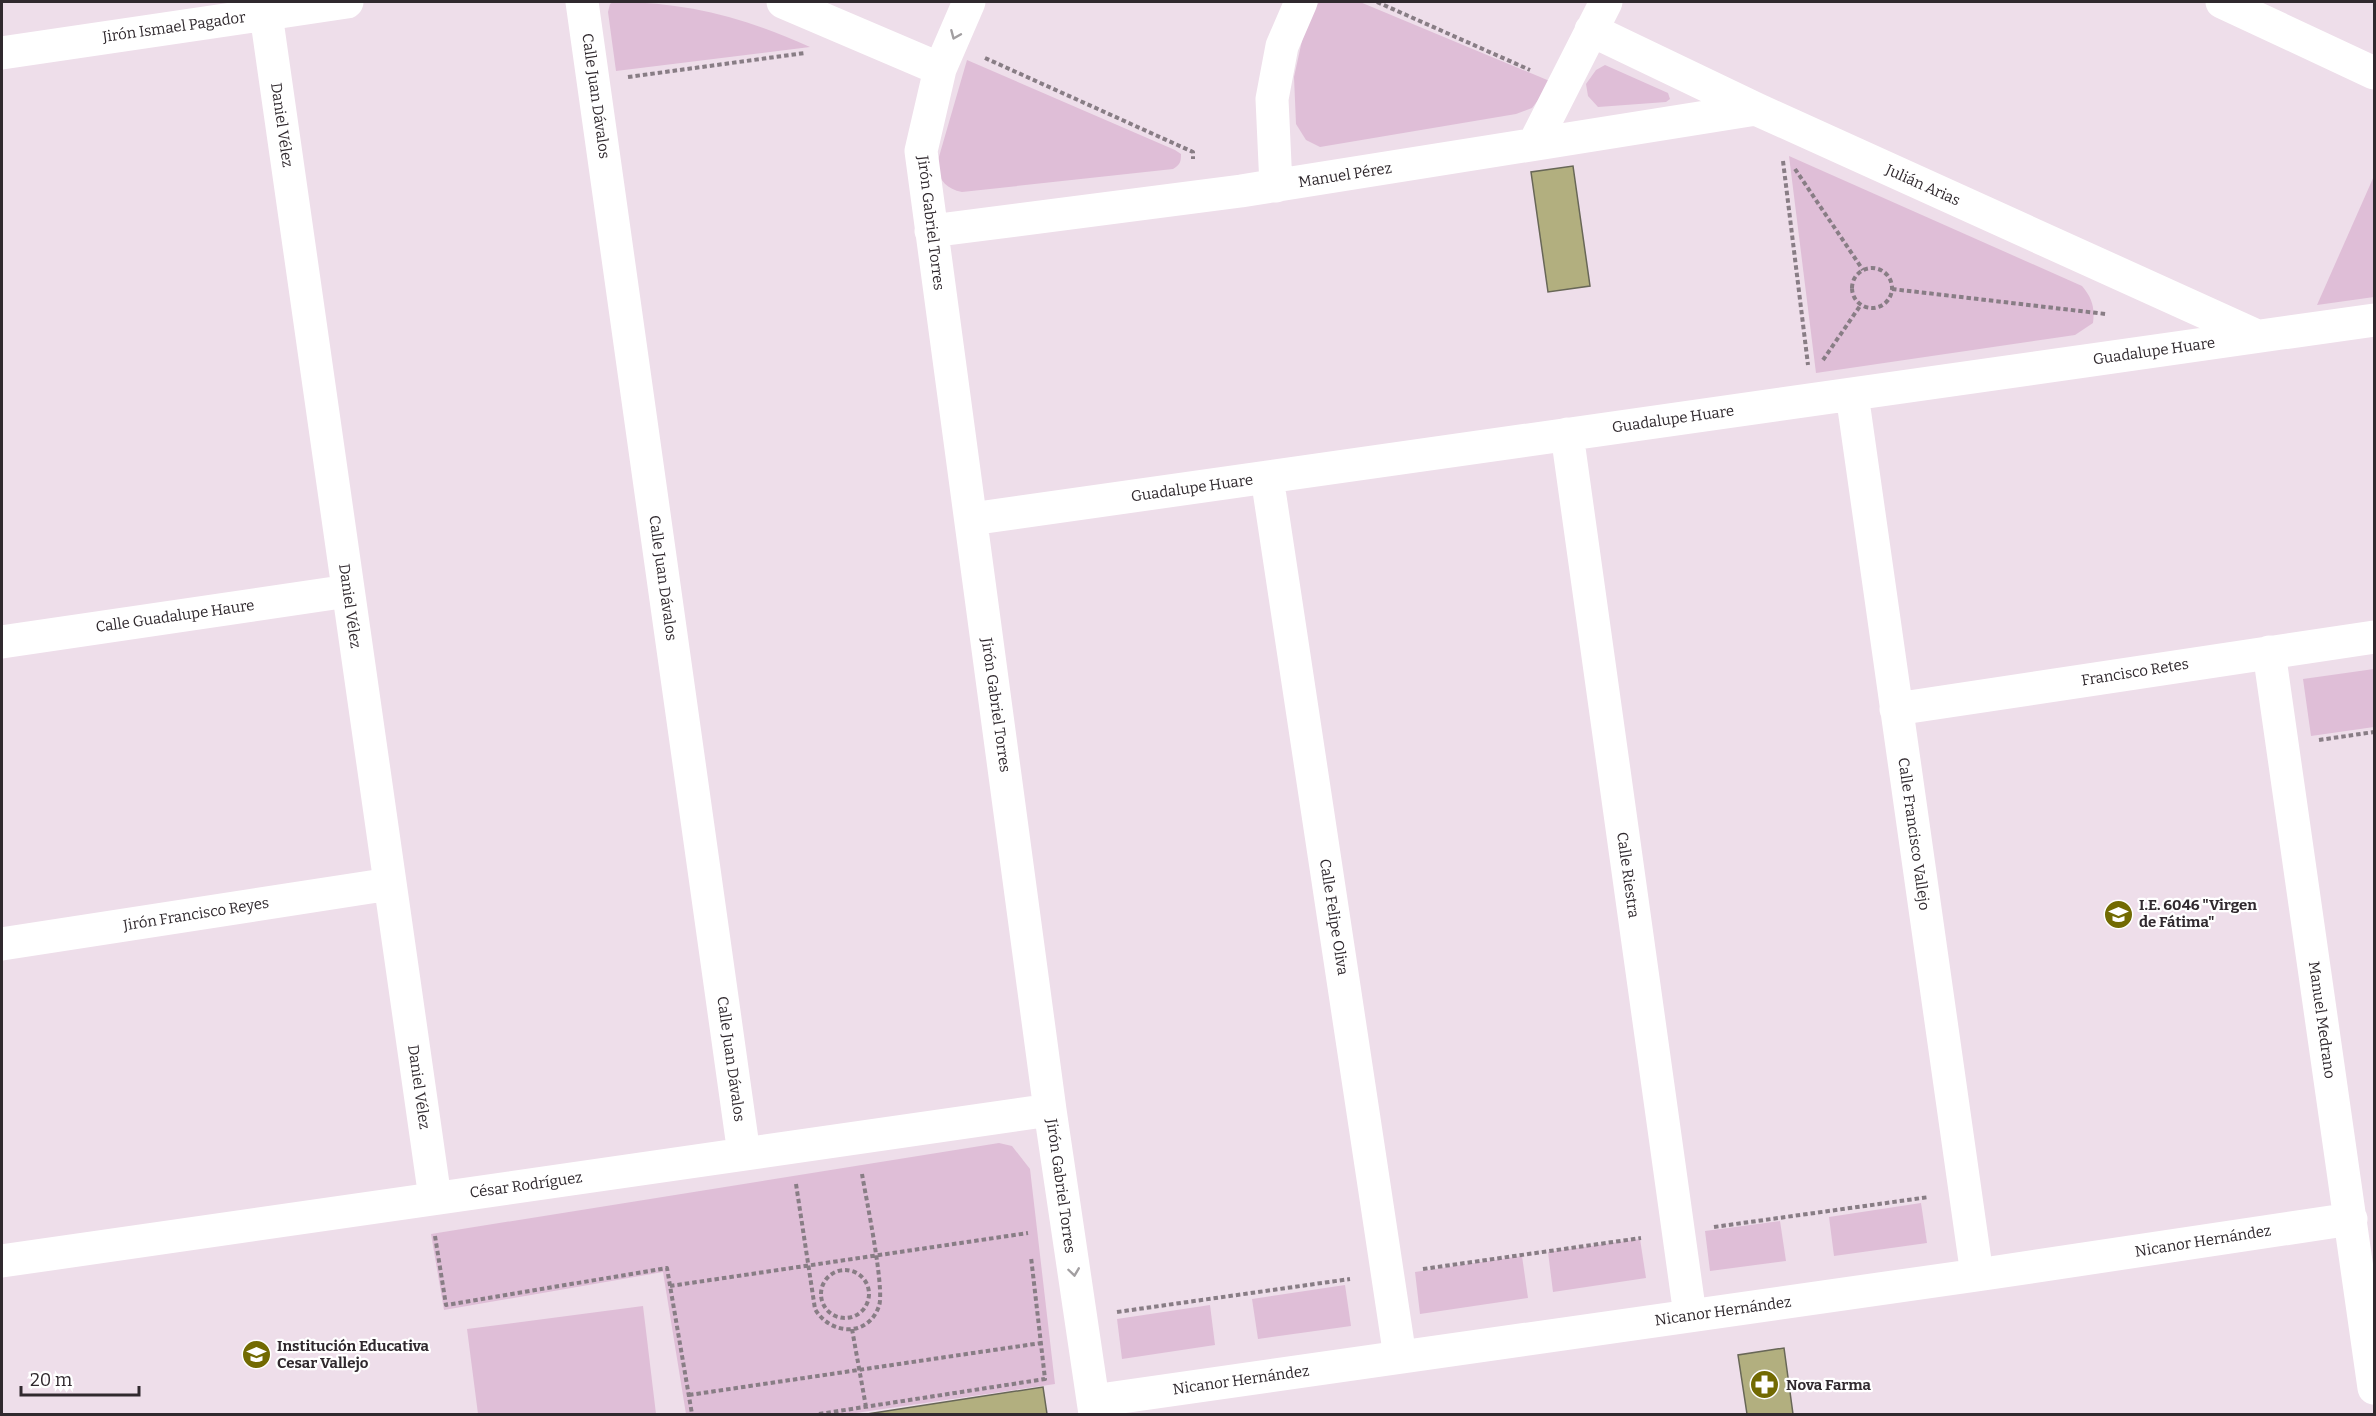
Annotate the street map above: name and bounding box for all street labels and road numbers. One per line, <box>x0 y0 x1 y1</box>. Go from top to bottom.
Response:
street label: Jirón Ismael Pagador <box>100 8 247 46</box>
street label: Calle Juan Dávalos <box>578 32 614 160</box>
street label: Daniel Vélez <box>267 81 297 169</box>
street label: Jirón Gabriel Torres <box>914 154 948 291</box>
street label: Manuel Pérez <box>1297 159 1393 191</box>
street label: Julián Arias <box>1882 160 1963 209</box>
street label: Guadalupe Huare <box>2092 334 2216 368</box>
street label: Guadalupe Huare <box>1611 402 1735 436</box>
street label: Guadalupe Huare <box>1130 471 1254 505</box>
street label: Calle Juan Dávalos <box>645 514 681 642</box>
street label: Daniel Vélez <box>335 562 365 650</box>
street label: Calle Guadalupe Haure <box>94 596 256 636</box>
street label: Jirón Gabriel Torres <box>978 636 1014 773</box>
street label: Francisco Retes <box>2080 655 2190 689</box>
street label: Calle Francisco Vallejo <box>1894 756 1934 912</box>
street label: Calle Riestra <box>1613 831 1643 919</box>
street label: Calle Felipe Oliva <box>1316 857 1352 977</box>
street label: Jirón Francisco Reyes <box>121 894 270 935</box>
street label: Manuel Medrano <box>2305 960 2339 1080</box>
street label: Calle Juan Dávalos <box>713 995 749 1123</box>
street label: Daniel Vélez <box>404 1043 434 1131</box>
street label: Jirón Gabriel Torres <box>1043 1117 1079 1254</box>
street label: César Rodríguez <box>469 1168 583 1202</box>
street label: Nicanor Hernández <box>2134 1221 2272 1261</box>
street label: Nicanor Hernández <box>1654 1293 1792 1329</box>
street label: Nicanor Hernández <box>1172 1362 1310 1398</box>

